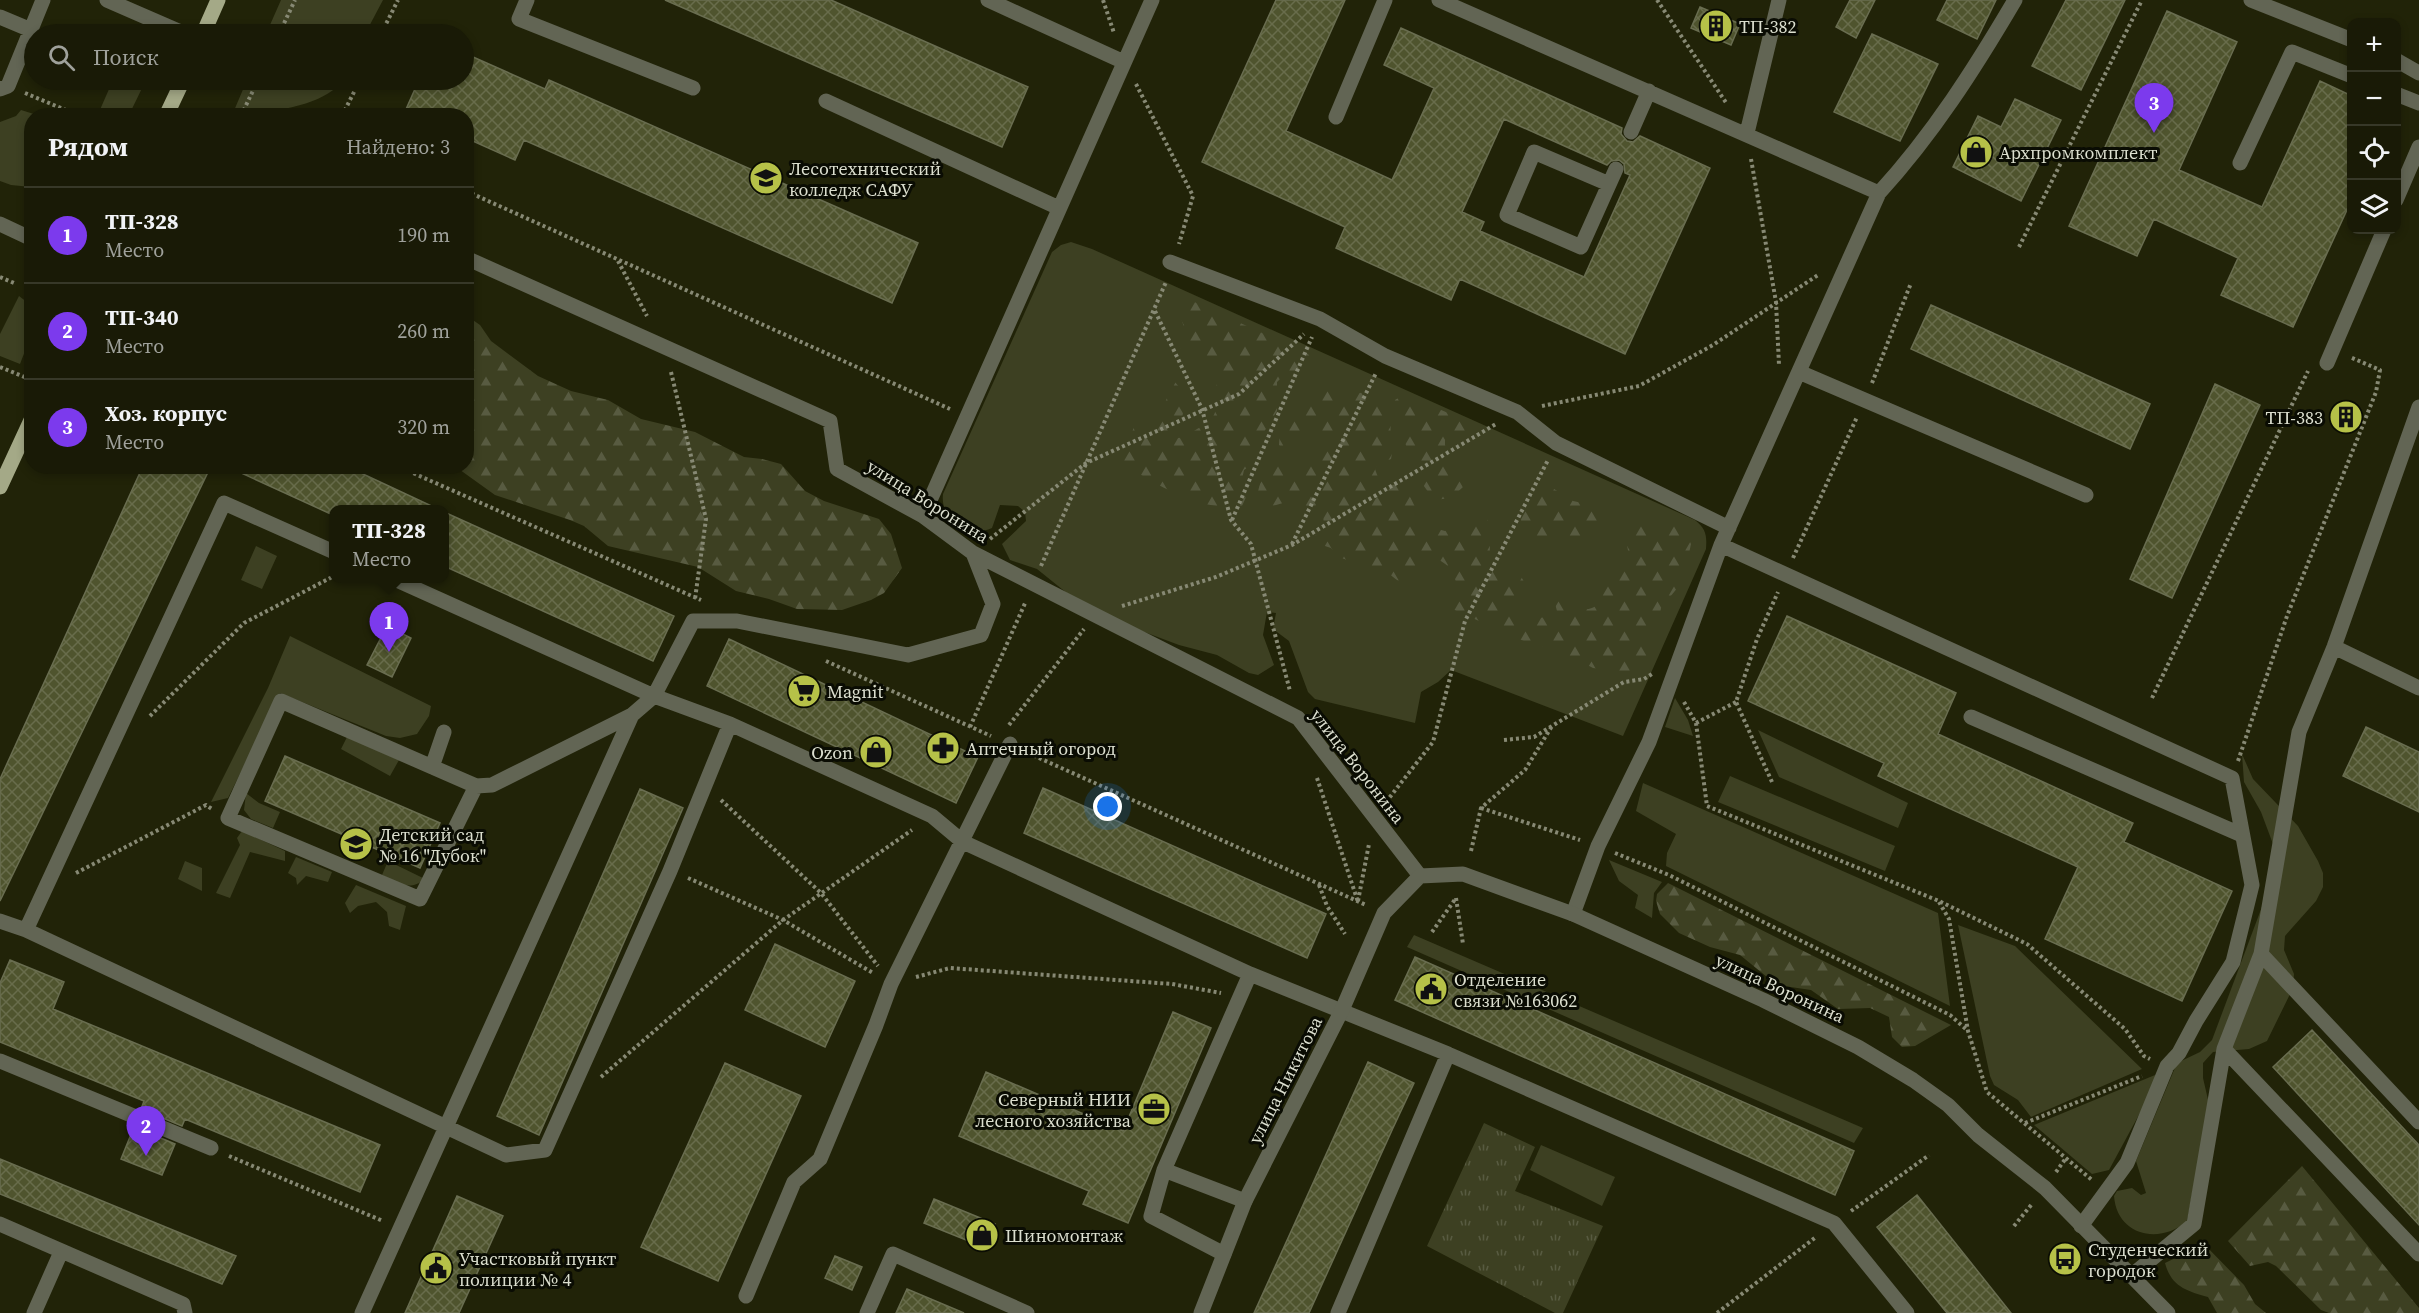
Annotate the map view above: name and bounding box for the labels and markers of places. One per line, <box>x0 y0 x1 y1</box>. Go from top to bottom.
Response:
building icon: ТП-382 <box>1698 8 1734 44</box>
place label: ТП-382 <box>1739 14 1796 39</box>
pin: 3 <box>2134 84 2174 133</box>
shop icon: Архпромкомплект <box>1958 134 1994 170</box>
place label: Архпромкомплект <box>1999 140 2158 165</box>
place label: Лесотехнический колледж САФУ <box>789 156 941 202</box>
school or university icon: Лесотехнический колледж САФУ <box>748 160 784 196</box>
building icon: ТП-383 <box>2328 399 2364 435</box>
place label: ТП-383 <box>2266 405 2323 430</box>
pin: 1 <box>370 602 408 652</box>
supermarket icon: Magnit <box>786 673 822 709</box>
place label: Magnit <box>827 679 883 704</box>
pharmacy icon: Аптечный огород <box>925 730 961 766</box>
shop icon: Ozon <box>858 734 894 770</box>
place label: Аптечный огород <box>966 736 1116 761</box>
place label: Ozon <box>811 740 853 765</box>
place label: Детский сад № 16 "Дубок" <box>379 822 486 868</box>
school or university icon: Детский сад № 16 "Дубок" <box>338 826 374 862</box>
place label: Отделение связи №163062 <box>1454 967 1577 1013</box>
public building icon: Отделение связи №163062 <box>1413 971 1449 1007</box>
place label: Северный НИИ лесного хозяйства <box>975 1087 1132 1133</box>
office icon: Северный НИИ лесного хозяйства <box>1136 1091 1172 1127</box>
pin: 2 <box>126 1106 166 1156</box>
shop icon: Шиномонтаж <box>964 1217 1000 1253</box>
place label: Шиномонтаж <box>1005 1223 1123 1248</box>
place label: Студенческий городок <box>2088 1237 2208 1283</box>
bus stop icon: Студенческий городок <box>2047 1241 2083 1277</box>
place label: Участковый пункт полиции № 4 <box>459 1246 617 1292</box>
public building icon: Участковый пункт полиции № 4 <box>418 1250 454 1286</box>

